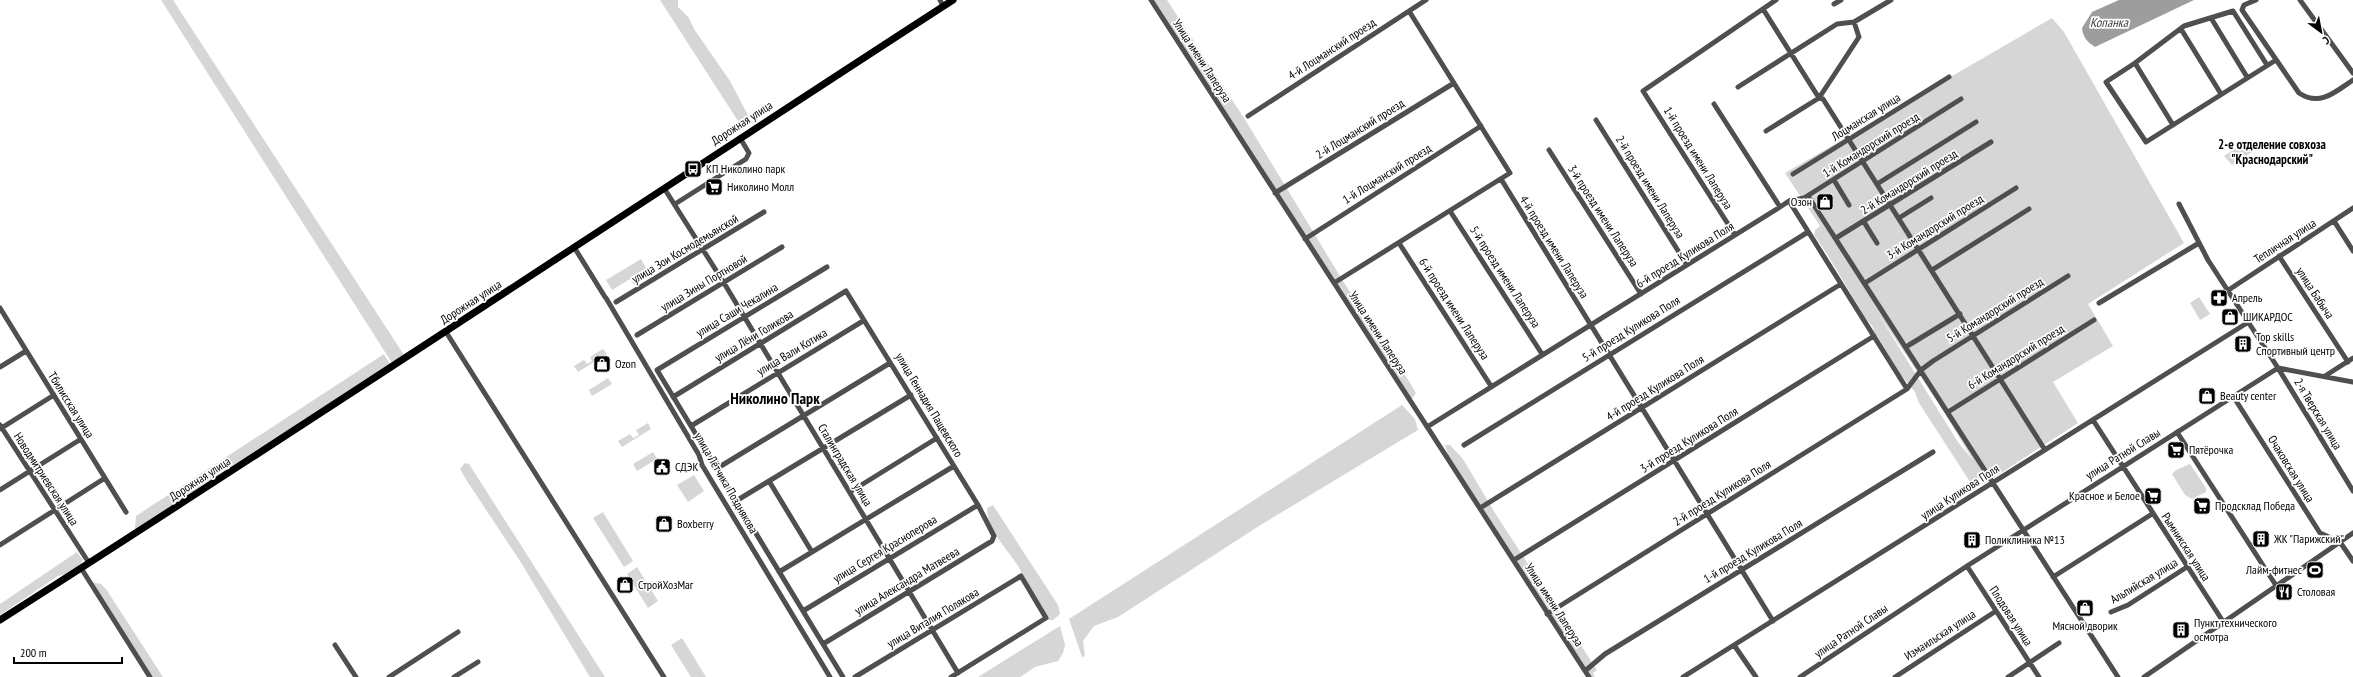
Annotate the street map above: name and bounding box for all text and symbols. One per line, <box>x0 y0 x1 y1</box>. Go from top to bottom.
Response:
north arrow <box>2301 12 2341 52</box>
street label: 4-й Лоцманский проезд <box>1285 14 1379 83</box>
water label: Копанка <box>2090 14 2129 31</box>
street label: Улица имени Лаперуза <box>1170 16 1235 105</box>
text: С <box>2320 33 2332 48</box>
street label: Лоцманская улица <box>1828 89 1903 144</box>
street label: 2-й Лоцманский проезд <box>1313 95 1407 162</box>
street label: Дорожная улица <box>708 97 775 148</box>
street label: 1-й проезд имени Лаперуза <box>1661 104 1736 212</box>
street label: 1-й Командорский проезд <box>1820 108 1922 180</box>
street label: 2-й проезд имени Лаперуза <box>1613 133 1688 241</box>
district label: 2-е отделение совхоза "Краснодарский" <box>2218 136 2326 168</box>
street label: 1-й Лоцманский проезд <box>1340 140 1434 207</box>
street label: 2-й Командорский проезд <box>1858 145 1960 217</box>
bus stop icon: КП Николино парк <box>683 159 703 179</box>
place label: КП Николино парк <box>706 161 785 176</box>
street label: 3-й проезд имени Лаперуза <box>1565 162 1642 270</box>
supermarket icon: Николино Молл <box>704 177 724 197</box>
place label: Николино Молл <box>727 179 794 194</box>
street label: 3-й Командорский проезд <box>1884 190 1986 262</box>
shop icon: Озон <box>1815 192 1835 212</box>
street label: 4-й проезд имени Лаперуза <box>1517 193 1592 301</box>
place label: Озон <box>1791 194 1812 209</box>
street label: улица Зои Космодемьянской <box>629 211 741 286</box>
street label: Тепличная улица <box>2251 215 2319 266</box>
street label: 6-й проезд Куликова Поля <box>1633 218 1737 291</box>
street label: 5-й проезд имени Лаперуза <box>1467 223 1544 331</box>
street label: улица Зины Портновой <box>658 251 750 314</box>
street label: 6-й проезд имени Лаперуза <box>1416 255 1493 363</box>
street label: улица Бабыча <box>2293 264 2338 322</box>
street label: 5-й Командорский проезд <box>1944 273 2046 345</box>
street label: Дорожная улица <box>437 276 504 327</box>
street label: улица Саши Чекалина <box>693 279 781 340</box>
street label: Улица имени Лаперуза <box>1346 288 1411 377</box>
pharmacy icon: Апрель <box>2209 288 2229 308</box>
place label: Апрель <box>2232 290 2263 305</box>
street label: 5-й проезд Куликова Поля <box>1579 292 1683 365</box>
street label: улица Лёни Голикова <box>712 306 796 365</box>
shop icon: ШИКАРДОС <box>2220 307 2240 327</box>
place label: ШИКАРДОС <box>2243 309 2293 324</box>
street label: 6-й Командорский проезд <box>1965 320 2067 392</box>
street label: улица Вали Котика <box>754 325 830 378</box>
place label: Top skills Спортивный центр <box>2256 329 2335 358</box>
building icon: Top skills Спортивный центр <box>2233 334 2253 354</box>
street label: улица Геннадия Пащевского <box>892 350 967 460</box>
street label: 4-й проезд Куликова Поля <box>1603 351 1707 424</box>
shop icon: Ozon <box>592 354 612 374</box>
place label: Ozon <box>615 356 636 371</box>
street label: Тбилисская улица <box>45 369 98 441</box>
street label: 2-я Тверская улица <box>2291 375 2346 452</box>
shop icon: Beauty center <box>2197 386 2217 406</box>
district label: Николино Парк <box>730 388 820 408</box>
place label: Beauty center <box>2220 388 2277 403</box>
street label: 3-й проезд Куликова Поля <box>1637 403 1741 476</box>
street label: Сталинградская улица <box>815 421 876 509</box>
street label: улица Ратной Славы <box>2083 425 2163 482</box>
street label: Новодмитриевская улица <box>11 429 82 528</box>
street label: улица Лётчика Позднякова <box>691 430 762 536</box>
street label: Очаковская улица <box>2265 432 2318 505</box>
supermarket icon: Пятёрочка <box>2166 440 2186 460</box>
place label: Пятёрочка <box>2189 442 2233 457</box>
street label: Дорожная улица <box>166 453 233 504</box>
street label: 2-й проезд Куликова Поля <box>1670 456 1774 529</box>
public building icon: СДЭК <box>652 457 672 477</box>
place label: СДЭК <box>675 459 698 474</box>
street label: улица Куликова Поля <box>1918 460 2002 523</box>
supermarket icon: Красное и Белое <box>2143 486 2163 506</box>
place label: Красное и Белое <box>2069 488 2140 503</box>
supermarket icon: Продсклад Победа <box>2192 496 2212 516</box>
place label: Продсклад Победа <box>2215 498 2295 513</box>
street label: Рымникская улица <box>2159 510 2214 584</box>
street label: улица Сергея Красноперова <box>830 511 940 586</box>
shop icon: Boxberry <box>654 514 674 534</box>
street label: 1-й проезд Куликова Поля <box>1701 515 1805 586</box>
place label: Boxberry <box>677 516 714 531</box>
building icon: ЖК "Парижский" <box>2251 529 2271 549</box>
building icon: Поликлиника №13 <box>1962 530 1982 550</box>
place label: ЖК "Парижский" <box>2273 531 2344 546</box>
place label: Поликлиника №13 <box>1985 532 2065 547</box>
street label: улица Александра Матвеева <box>852 543 962 618</box>
street label: Альпийская улица <box>2107 554 2180 607</box>
street label: Улица имени Лаперуза <box>1522 560 1587 649</box>
sports icon: Лайм-фитнес <box>2305 560 2325 580</box>
place label: Лайм-фитнес <box>2245 562 2303 577</box>
shop icon: СтройХозМаг <box>615 575 635 595</box>
place label: СтройХозМаг <box>638 577 694 592</box>
restaurant icon: Столовая <box>2274 582 2294 602</box>
street label: Плодовая улица <box>1987 583 2036 649</box>
street label: улица Виталия Полякова <box>884 584 982 651</box>
place label: Столовая <box>2297 584 2335 599</box>
shop icon: Мясной дворик <box>2075 598 2095 618</box>
street label: улица Ратной Славы <box>1811 601 1890 661</box>
street label: Измаильская улица <box>1901 606 1978 663</box>
place label: Пункт технического осмотра <box>2194 615 2277 644</box>
place label: Мясной дворик <box>2052 618 2118 633</box>
building icon: Пункт технического осмотра <box>2171 620 2191 640</box>
scale bar <box>14 639 122 665</box>
text: 200 m <box>20 645 47 660</box>

